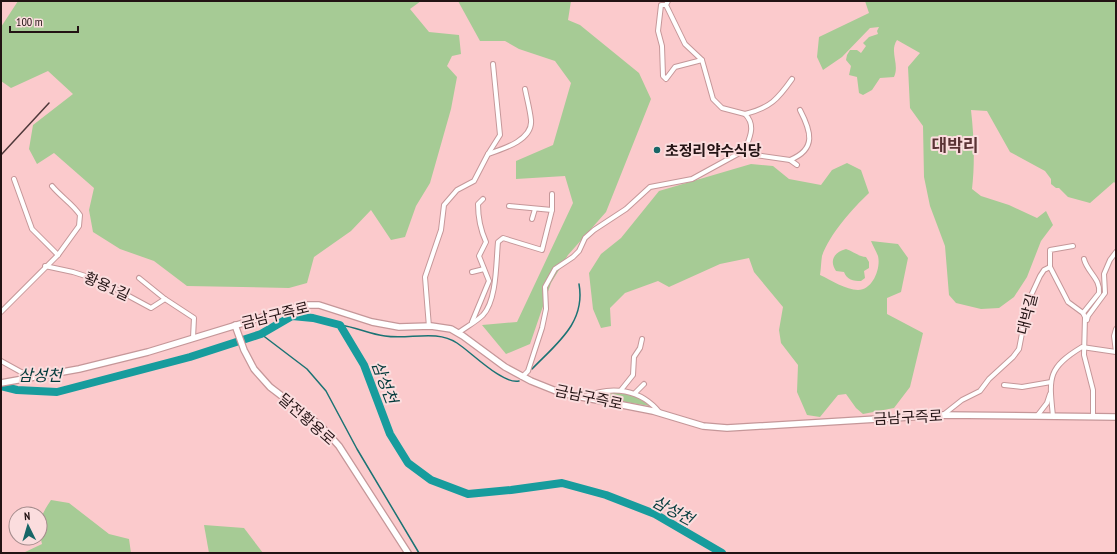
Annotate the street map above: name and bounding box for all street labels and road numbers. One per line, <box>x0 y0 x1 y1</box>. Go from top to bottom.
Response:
street label: 황용1길 <box>81 268 133 304</box>
street label: 대박길 <box>1013 292 1041 336</box>
street label: 금남구즉로 <box>239 297 311 333</box>
street label: 금남구즉로 <box>553 381 625 413</box>
street label: 달전황용로 <box>275 389 339 449</box>
street label: 금남구즉로 <box>873 406 943 428</box>

